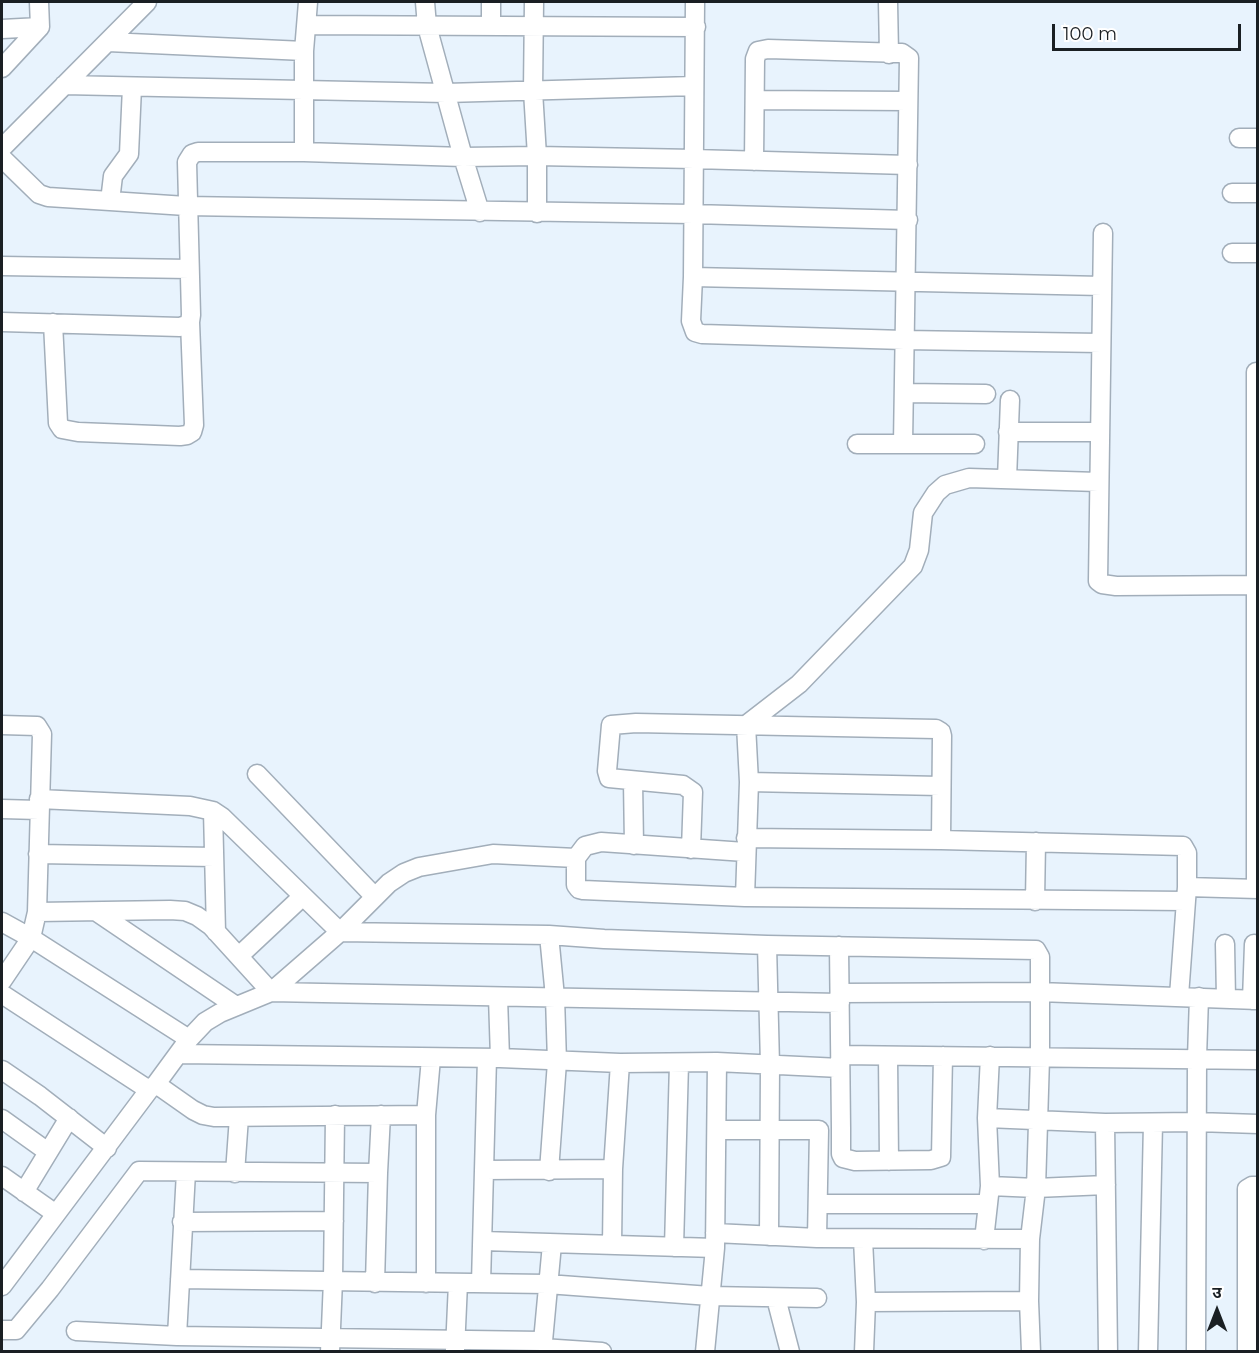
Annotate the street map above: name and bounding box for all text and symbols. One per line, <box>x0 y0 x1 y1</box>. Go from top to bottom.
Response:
scale bar <box>1055 12 1244 50</box>
text: 100 m <box>1063 23 1117 45</box>
north arrow <box>1187 1281 1247 1341</box>
text: उ <box>1212 1283 1222 1302</box>

